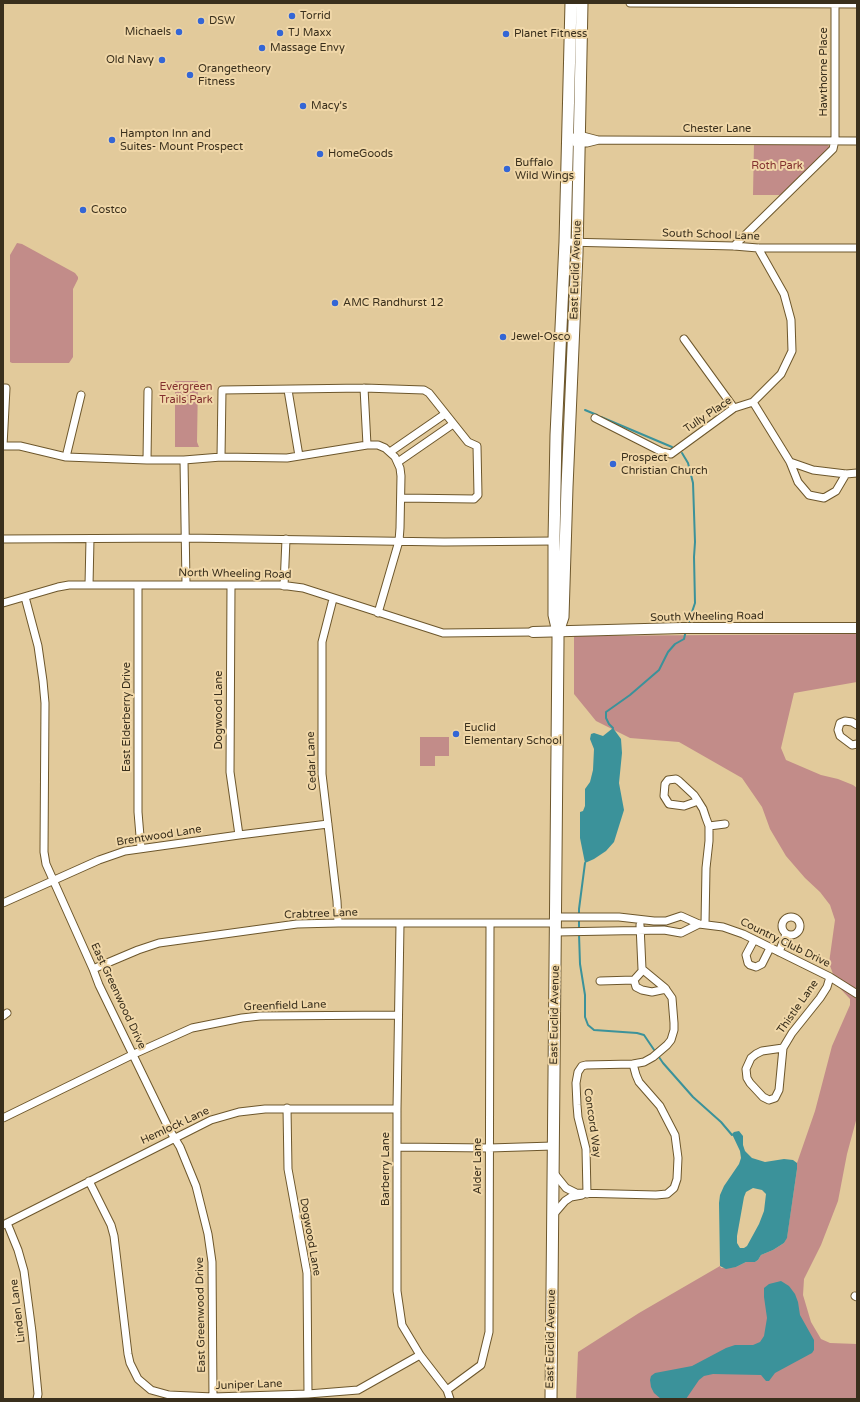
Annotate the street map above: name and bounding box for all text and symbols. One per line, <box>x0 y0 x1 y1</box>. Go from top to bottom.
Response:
place label: Torrid <box>300 9 331 23</box>
marker: Torrid <box>287 11 297 21</box>
place label: DSW <box>209 14 235 28</box>
marker: DSW <box>196 16 206 26</box>
place label: Michaels <box>125 25 171 39</box>
place label: TJ Maxx <box>288 26 332 40</box>
marker: Michaels <box>174 27 184 37</box>
place label: Planet Fitness <box>514 27 587 41</box>
street label: Hawthorne Place <box>817 27 831 117</box>
marker: TJ Maxx <box>275 28 285 38</box>
marker: Planet Fitness <box>501 29 511 39</box>
place label: Massage Envy <box>270 41 345 55</box>
marker: Massage Envy <box>257 43 267 53</box>
place label: Old Navy <box>106 53 154 67</box>
marker: Old Navy <box>157 55 167 65</box>
place label: Orangetheory Fitness <box>198 62 271 88</box>
marker: Orangetheory Fitness <box>185 70 195 80</box>
place label: Macy's <box>311 99 347 113</box>
marker: Macy's <box>298 101 308 111</box>
street label: Chester Lane <box>683 122 751 136</box>
place label: Hampton Inn and Suites- Mount Prospect <box>120 127 243 153</box>
marker: Hampton Inn and Suites- Mount Prospect <box>107 135 117 145</box>
place label: HomeGoods <box>328 147 393 161</box>
marker: HomeGoods <box>315 149 325 159</box>
place label: Buffalo Wild Wings <box>515 156 574 182</box>
park label: Roth Park <box>751 159 803 173</box>
marker: Buffalo Wild Wings <box>502 164 512 174</box>
place label: Costco <box>91 203 127 217</box>
marker: Costco <box>78 205 88 215</box>
street label: East Euclid Avenue <box>568 220 584 320</box>
street label: South School Lane <box>662 227 760 243</box>
place label: AMC Randhurst 12 <box>343 296 444 310</box>
marker: AMC Randhurst 12 <box>330 298 340 308</box>
place label: Jewel-Osco <box>511 330 570 344</box>
marker: Jewel-Osco <box>498 332 508 342</box>
park label: Evergreen Trails Park <box>159 380 213 406</box>
street label: Tully Place <box>681 394 735 436</box>
place label: Prospect Christian Church <box>621 451 708 477</box>
marker: Prospect Christian Church <box>608 459 618 469</box>
street label: North Wheeling Road <box>178 566 292 582</box>
street label: South Wheeling Road <box>650 609 764 625</box>
street label: East Elderberry Drive <box>120 662 134 772</box>
street label: Dogwood Lane <box>212 671 226 749</box>
place label: Euclid Elementary School <box>464 721 562 747</box>
marker: Euclid Elementary School <box>451 729 461 739</box>
street label: Cedar Lane <box>304 731 320 791</box>
street label: Brentwood Lane <box>116 823 202 849</box>
street label: Crabtree Lane <box>284 906 358 922</box>
street label: Country Club Drive <box>738 915 832 971</box>
street label: East Greenwood Drive <box>88 941 148 1051</box>
street label: East Euclid Avenue <box>548 965 562 1065</box>
street label: Thistle Lane <box>775 978 821 1036</box>
street label: Greenfield Lane <box>243 998 327 1014</box>
street label: Concord Way <box>581 1087 603 1159</box>
street label: Hemlock Lane <box>139 1104 211 1148</box>
street label: Barberry Lane <box>379 1132 393 1206</box>
street label: Alder Lane <box>471 1138 485 1194</box>
street label: Dogwood Lane <box>297 1197 323 1277</box>
street label: East Greenwood Drive <box>193 1257 209 1373</box>
street label: Linden Lane <box>8 1278 28 1344</box>
street label: East Euclid Avenue <box>544 1289 558 1389</box>
street label: Juniper Lane <box>215 1377 283 1393</box>

